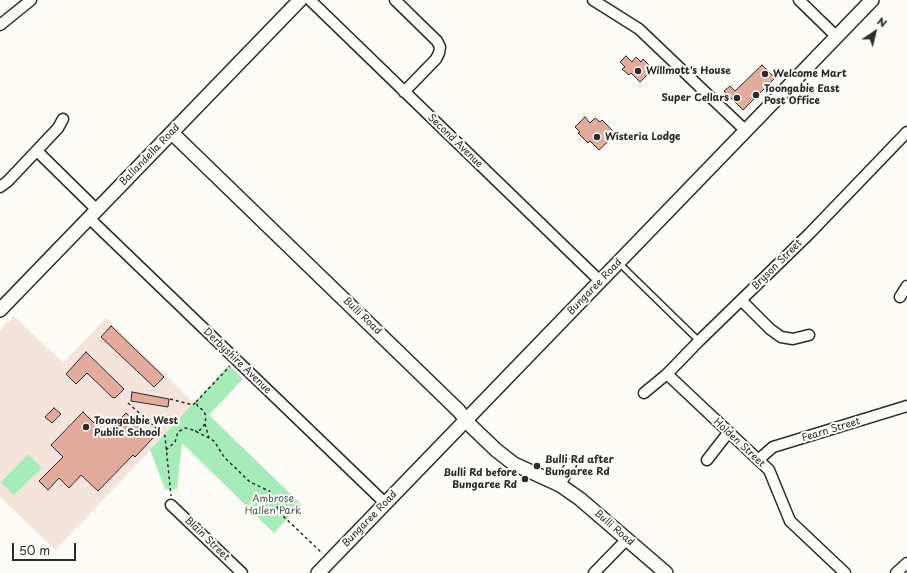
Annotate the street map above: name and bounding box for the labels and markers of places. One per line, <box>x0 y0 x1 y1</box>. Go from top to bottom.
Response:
place label: Willmott's House <box>646 65 731 77</box>
marker: Willmott's House <box>633 66 643 76</box>
place label: Welcome Mart <box>773 68 847 80</box>
marker: Welcome Mart <box>760 69 770 79</box>
place label: Toongabie East Post Office <box>764 83 840 106</box>
marker: Toongabie East Post Office <box>751 90 761 100</box>
place label: Super Cellars <box>662 92 729 104</box>
marker: Super Cellars <box>732 93 742 103</box>
place label: Wisteria Lodge <box>605 131 681 143</box>
marker: Wisteria Lodge <box>592 132 602 142</box>
place label: Toongabbie West Public School <box>94 415 178 438</box>
marker: Toongabbie West Public School <box>81 422 91 432</box>
place label: Bulli Rd after Bungaree Rd <box>545 454 614 478</box>
marker: Bulli Rd after Bungaree Rd <box>532 461 542 471</box>
place label: Bulli Rd before Bungaree Rd <box>443 467 517 490</box>
marker: Bulli Rd before Bungaree Rd <box>520 474 530 484</box>

